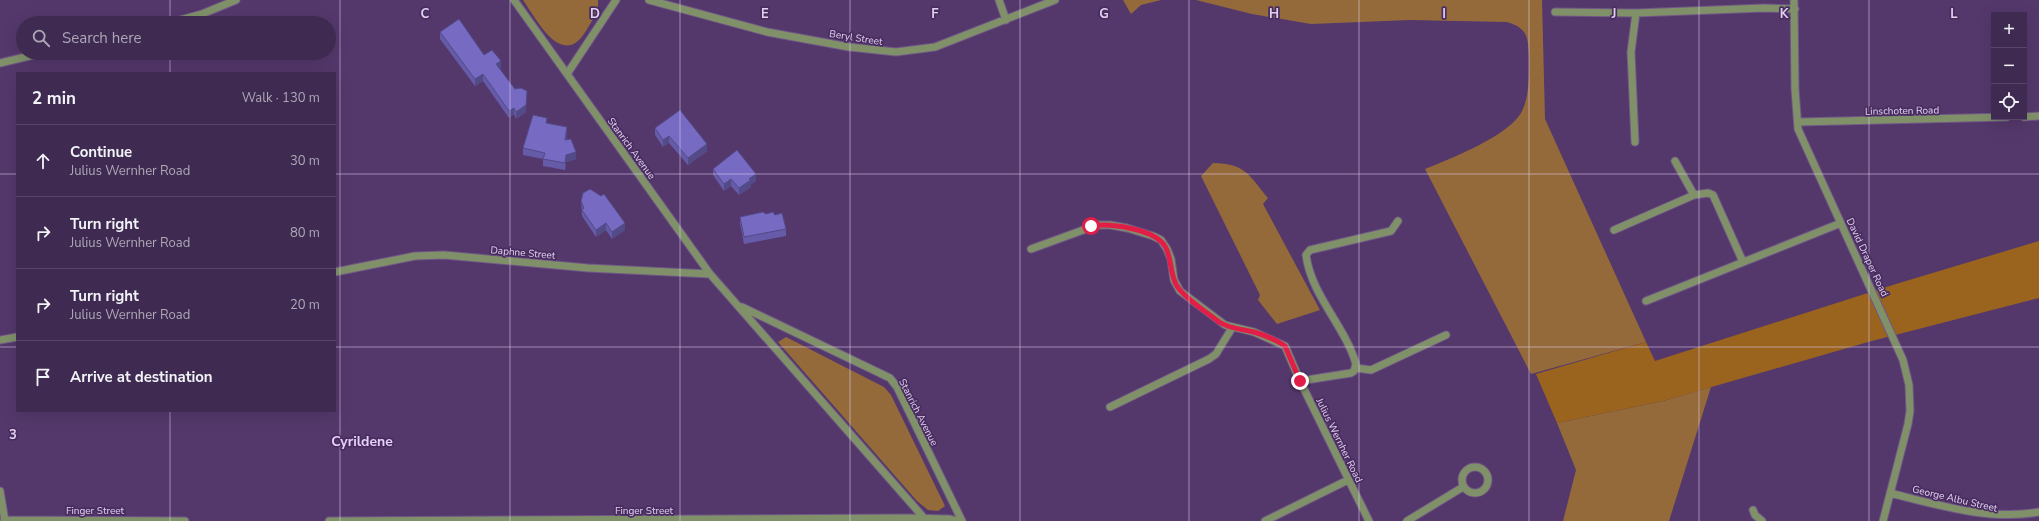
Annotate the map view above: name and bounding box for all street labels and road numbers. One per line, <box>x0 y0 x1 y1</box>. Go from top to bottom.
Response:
street label: Beryl Street <box>828 27 884 49</box>
street label: Linschoten Road <box>1865 103 1939 119</box>
street label: Stanrich Avenue <box>604 115 658 182</box>
street label: David Draper Road <box>1843 216 1892 299</box>
street label: Daphne Street <box>490 243 556 263</box>
street label: Stanrich Avenue <box>895 377 941 448</box>
street label: Julius Wernher Road <box>1312 395 1366 485</box>
street label: George Albu Street <box>1911 482 1999 516</box>
street label: Finger Street <box>66 504 125 518</box>
street label: Finger Street <box>615 504 674 518</box>

